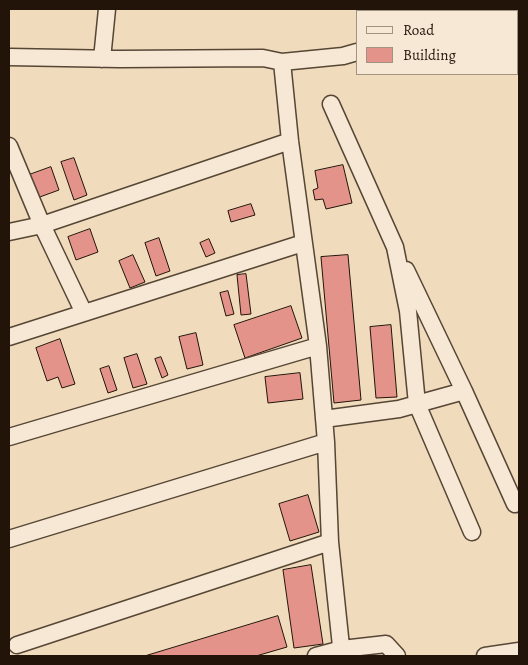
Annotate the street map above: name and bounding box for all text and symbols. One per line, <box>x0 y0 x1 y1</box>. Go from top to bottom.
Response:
legend <box>356 10 518 75</box>
text: Road <box>403 20 434 40</box>
text: Building <box>403 45 456 65</box>

